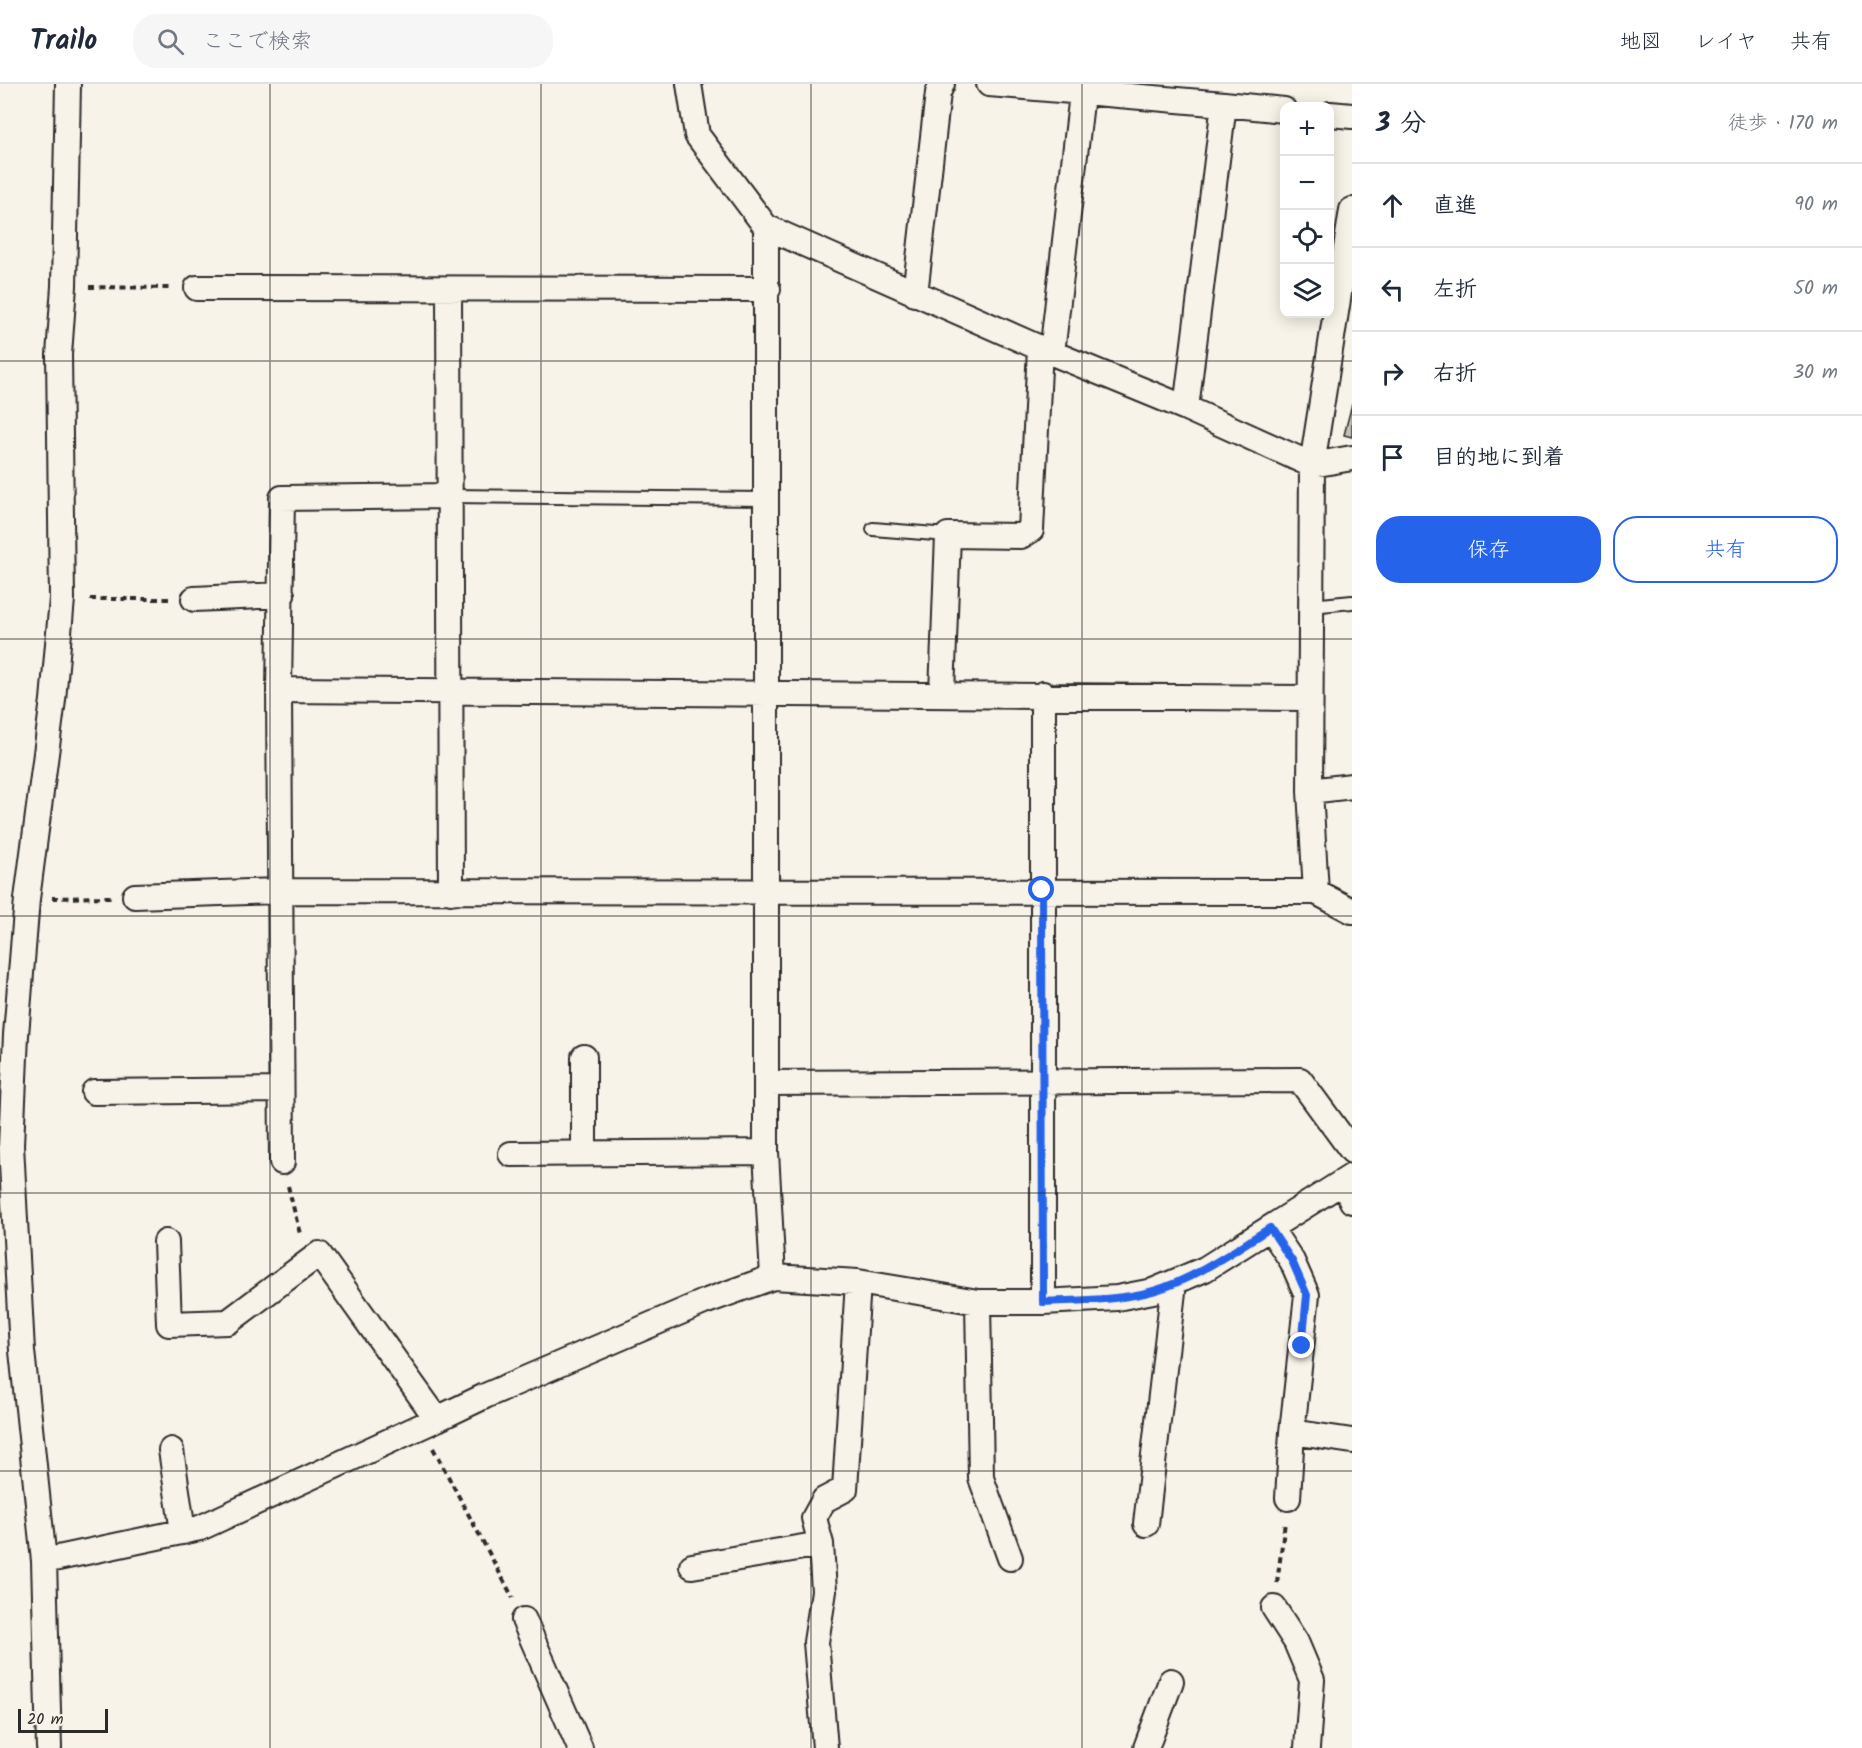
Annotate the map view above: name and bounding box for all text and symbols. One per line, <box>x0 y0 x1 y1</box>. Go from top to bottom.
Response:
search box <box>133 14 553 68</box>
text: Trailo <box>30 19 97 64</box>
icon: search <box>154 25 187 58</box>
text: ここで検索 <box>202 25 312 60</box>
text: 地図 <box>1620 26 1662 59</box>
text: レイヤ <box>1695 26 1757 59</box>
text: 共有 <box>1790 26 1832 59</box>
map controls <box>1280 102 1334 318</box>
button: + <box>1280 102 1334 156</box>
text: 3 分 <box>1376 103 1426 145</box>
text: 徒歩 · 170 m <box>1728 108 1838 140</box>
button: − <box>1280 156 1334 210</box>
icon: ahead <box>1376 189 1409 222</box>
text: 直進 <box>1433 189 1477 224</box>
text: 90 m <box>1794 189 1838 221</box>
button: locate <box>1280 210 1334 264</box>
button: layers <box>1280 264 1334 318</box>
icon: left <box>1376 273 1409 306</box>
text: 左折 <box>1433 273 1477 308</box>
text: 50 m <box>1793 273 1838 305</box>
icon: right <box>1376 357 1409 390</box>
text: 右折 <box>1433 357 1477 392</box>
text: 30 m <box>1793 357 1838 389</box>
icon: arrive <box>1376 441 1409 474</box>
text: 目的地に到着 <box>1433 441 1565 476</box>
button: 保存 <box>1376 516 1601 583</box>
button: 共有 <box>1613 516 1838 583</box>
route start <box>1028 876 1054 902</box>
route end <box>1288 1332 1314 1358</box>
scale bar <box>18 1706 108 1734</box>
text: 20 m <box>27 1707 63 1732</box>

